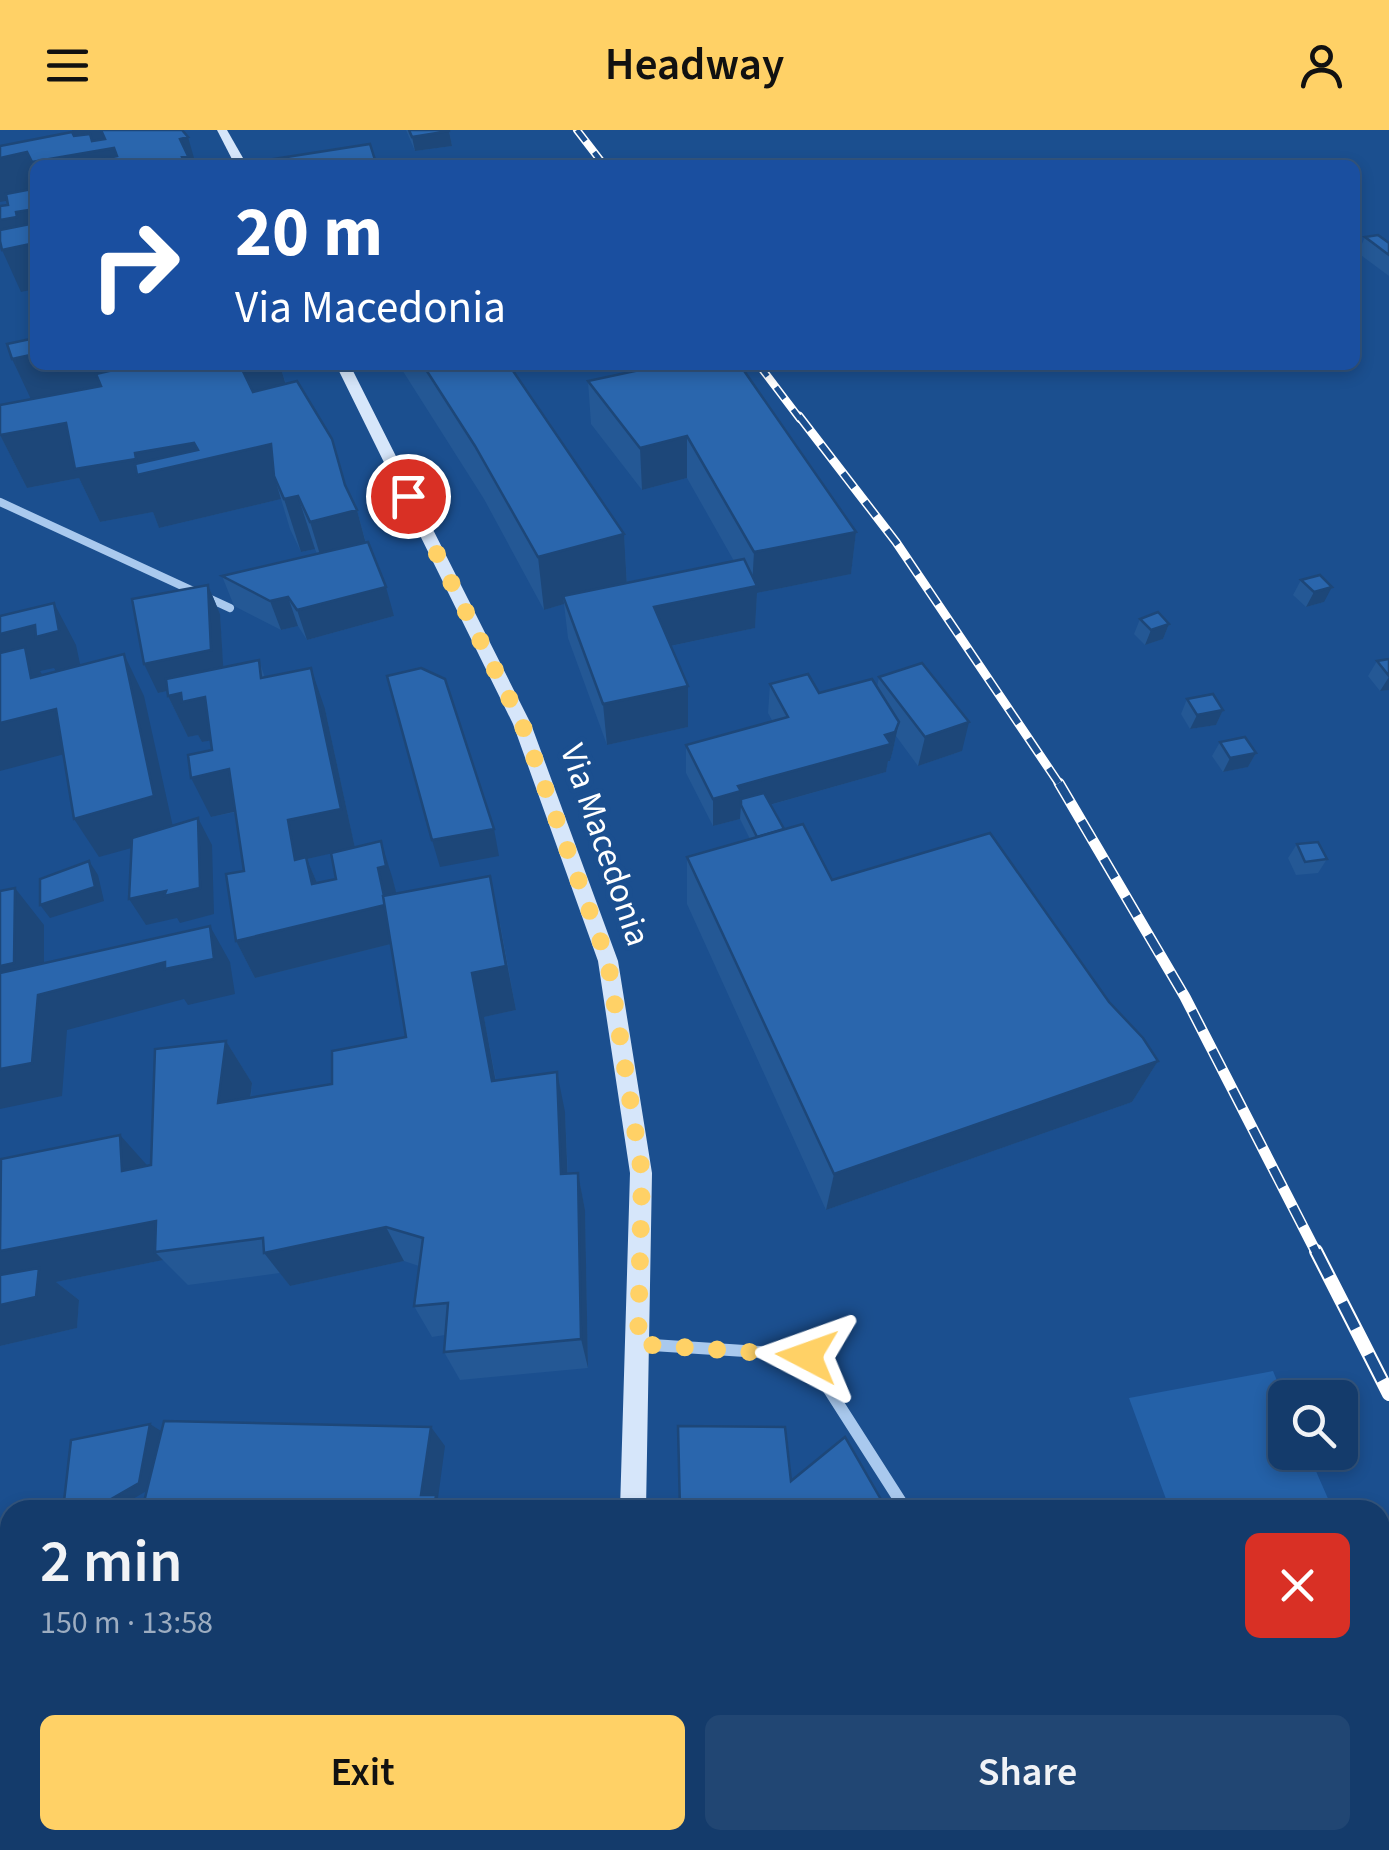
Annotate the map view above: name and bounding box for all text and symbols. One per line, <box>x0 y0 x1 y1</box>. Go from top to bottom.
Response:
text: Headway <box>605 33 784 97</box>
icon: menu <box>40 38 95 93</box>
icon: person <box>1294 38 1349 93</box>
text: 20 m <box>235 183 383 283</box>
icon: right <box>70 200 200 330</box>
text: Via Macedonia <box>235 276 506 340</box>
pin <box>366 454 451 539</box>
icon: arrive <box>381 469 436 524</box>
street label: Via Macedonia <box>547 737 663 953</box>
position arrow <box>755 1304 859 1408</box>
map controls <box>1268 1380 1358 1470</box>
button: search <box>1268 1380 1358 1470</box>
text: 2 min <box>40 1520 183 1605</box>
button: close <box>1245 1533 1350 1638</box>
text: 150 m · 13:58 <box>40 1600 213 1646</box>
button: Exit <box>40 1715 685 1830</box>
button: Share <box>705 1715 1350 1830</box>

